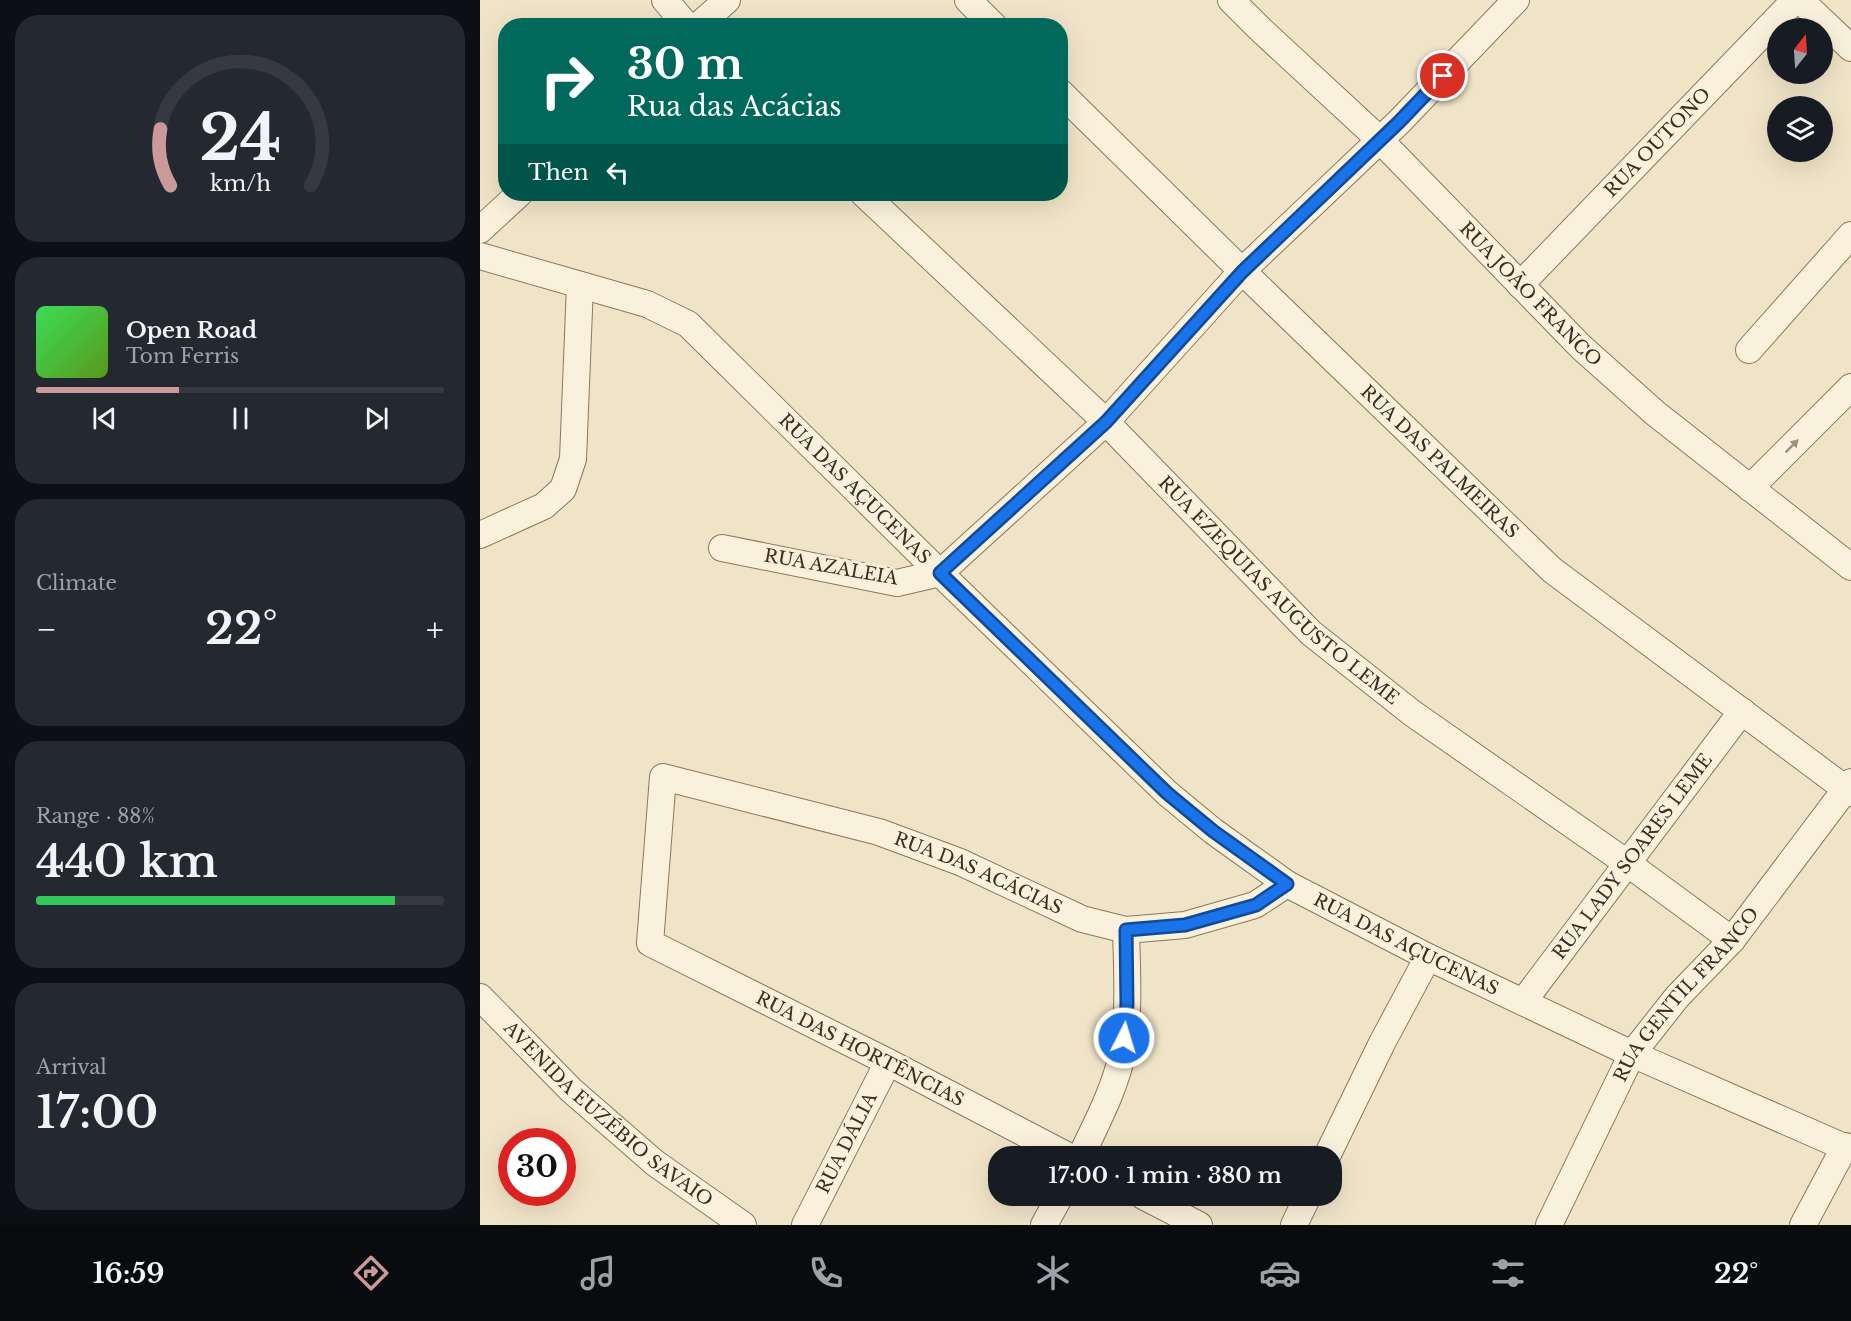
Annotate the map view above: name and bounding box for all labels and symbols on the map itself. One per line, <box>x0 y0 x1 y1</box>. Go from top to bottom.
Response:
north arrow <box>1767 18 1833 84</box>
pin <box>1417 50 1468 101</box>
street label: RUA OUTONO <box>1600 83 1715 202</box>
street label: RUA JOÃO FRANCO <box>1455 218 1606 371</box>
street label: RUA DAS PALMEIRAS <box>1356 380 1523 543</box>
street label: RUA DAS AÇUCENAS <box>774 409 935 569</box>
one-way arrow <box>1784 440 1798 454</box>
street label: RUA EZEQUIAS AUGUSTO LEME <box>1154 472 1403 709</box>
street label: RUA AZALEIA <box>762 544 901 590</box>
street label: RUA LADY SOARES LEME <box>1548 749 1717 964</box>
street label: RUA DAS ACÁCIAS <box>891 828 1066 919</box>
street label: RUA DAS AÇUCENAS <box>1310 889 1502 1000</box>
street label: RUA GENTIL FRANCO <box>1609 903 1763 1086</box>
street label: RUA DAS HORTÊNCIAS <box>752 986 968 1111</box>
position arrow <box>1092 1006 1156 1070</box>
street label: AVENIDA EUZÉBIO SAVAIO <box>498 1016 717 1211</box>
street label: RUA DÁLIA <box>812 1088 882 1197</box>
speed limit sign: 30 <box>498 1128 576 1206</box>

